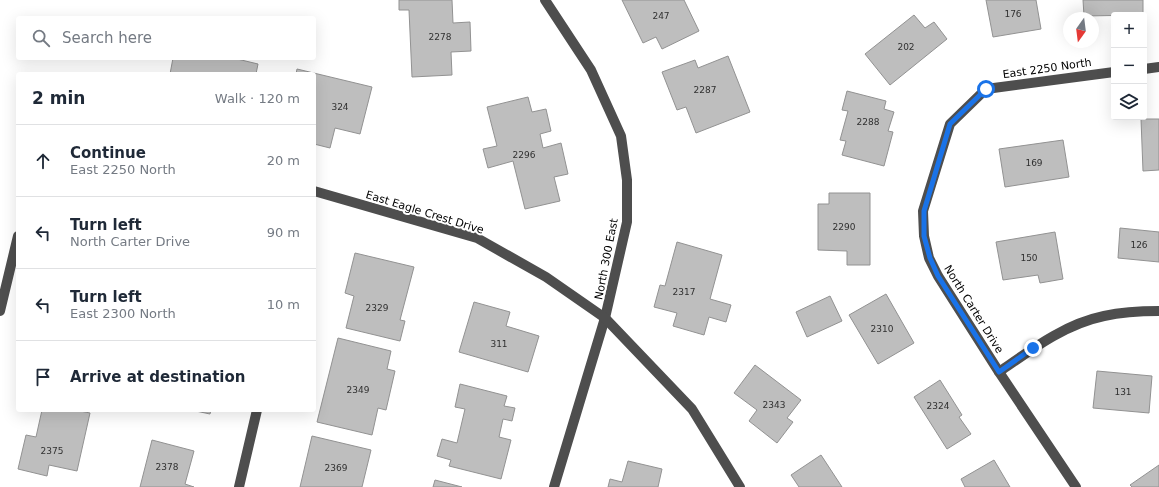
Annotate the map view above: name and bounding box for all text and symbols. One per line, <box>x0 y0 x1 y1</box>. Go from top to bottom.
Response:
house number: 176 <box>1004 9 1022 19</box>
house number: 247 <box>652 11 670 21</box>
north arrow <box>1063 12 1099 48</box>
map controls <box>1111 12 1147 120</box>
button: + <box>1111 12 1147 48</box>
search box <box>16 16 316 60</box>
icon: search <box>30 27 52 49</box>
text: Search here <box>62 29 152 47</box>
house number: 2278 <box>429 32 452 42</box>
house number: 202 <box>897 42 915 52</box>
button: − <box>1111 48 1147 84</box>
street label: East 2250 North <box>1002 56 1092 81</box>
route start <box>977 80 995 98</box>
button: layers <box>1111 84 1147 120</box>
house number: 2287 <box>694 85 716 95</box>
text: 2 min <box>32 88 85 108</box>
text: Walk · 120 m <box>215 91 300 106</box>
house number: 324 <box>331 102 349 112</box>
house number: 2288 <box>857 117 880 127</box>
text: Continue <box>70 144 146 162</box>
icon: ahead <box>32 150 54 172</box>
house number: 2296 <box>513 150 536 160</box>
text: 20 m <box>267 153 300 168</box>
house number: 169 <box>1025 158 1043 168</box>
text: East 2250 North <box>70 162 176 177</box>
street label: East Eagle Crest Drive <box>364 188 486 237</box>
text: Turn left <box>70 216 142 234</box>
street label: North 300 East <box>592 217 621 301</box>
icon: left <box>32 222 54 244</box>
house number: 2290 <box>833 222 856 232</box>
text: 90 m <box>267 225 300 240</box>
text: North Carter Drive <box>70 234 190 249</box>
house number: 126 <box>1130 240 1148 250</box>
house number: 150 <box>1020 253 1038 263</box>
street label: North Carter Drive <box>941 263 1006 356</box>
house number: 2317 <box>673 287 695 297</box>
text: Turn left <box>70 288 142 306</box>
icon: left <box>32 294 54 316</box>
text: 10 m <box>267 297 300 312</box>
house number: 2329 <box>366 303 389 313</box>
text: East 2300 North <box>70 306 176 321</box>
house number: 2310 <box>871 324 894 334</box>
house number: 311 <box>490 339 508 349</box>
route end <box>1024 339 1042 357</box>
icon: arrive <box>32 366 54 388</box>
text: Arrive at destination <box>70 368 245 386</box>
house number: 2349 <box>347 385 370 395</box>
house number: 131 <box>1114 387 1132 397</box>
house number: 2343 <box>763 400 785 410</box>
house number: 2324 <box>927 401 950 411</box>
house number: 2375 <box>41 446 63 456</box>
house number: 2378 <box>156 462 179 472</box>
house number: 2369 <box>325 463 348 473</box>

